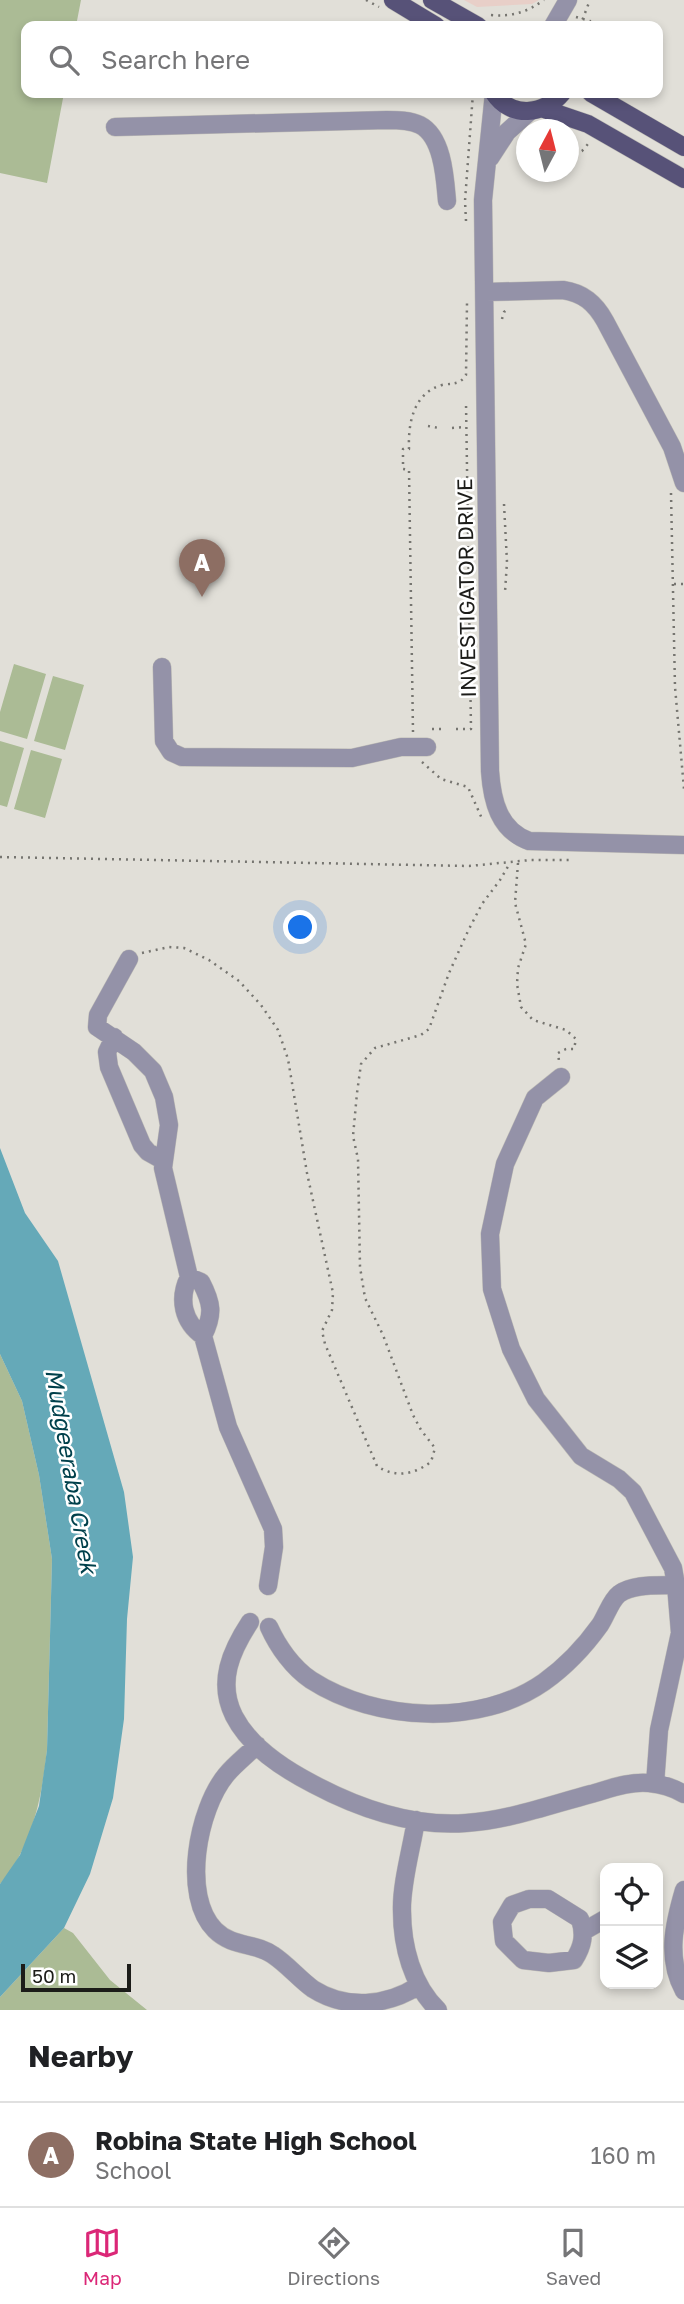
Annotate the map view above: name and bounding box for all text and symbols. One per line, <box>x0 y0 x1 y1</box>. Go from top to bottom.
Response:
search box <box>21 21 663 98</box>
icon: search <box>45 41 83 79</box>
text: Search here <box>101 44 250 75</box>
north arrow <box>516 119 579 182</box>
street label: INVESTIGATOR DRIVE <box>451 478 481 698</box>
pin: A <box>179 539 225 597</box>
your location <box>283 910 317 944</box>
water label: Mudgeeraba Creek <box>40 1366 104 1577</box>
map controls <box>600 1863 663 1989</box>
button: locate <box>600 1863 663 1926</box>
button: layers <box>600 1926 663 1989</box>
scale bar <box>21 1961 131 1993</box>
text: 50 m <box>32 1964 76 1987</box>
text: Nearby <box>28 2038 133 2074</box>
text: Robina State High School <box>95 2125 417 2156</box>
text: A <box>43 2141 59 2169</box>
text: 160 m <box>591 2141 656 2169</box>
text: School <box>95 2156 171 2184</box>
tab: Map <box>83 2224 122 2289</box>
tab: Directions <box>287 2224 380 2289</box>
tab: Saved <box>546 2224 601 2289</box>

